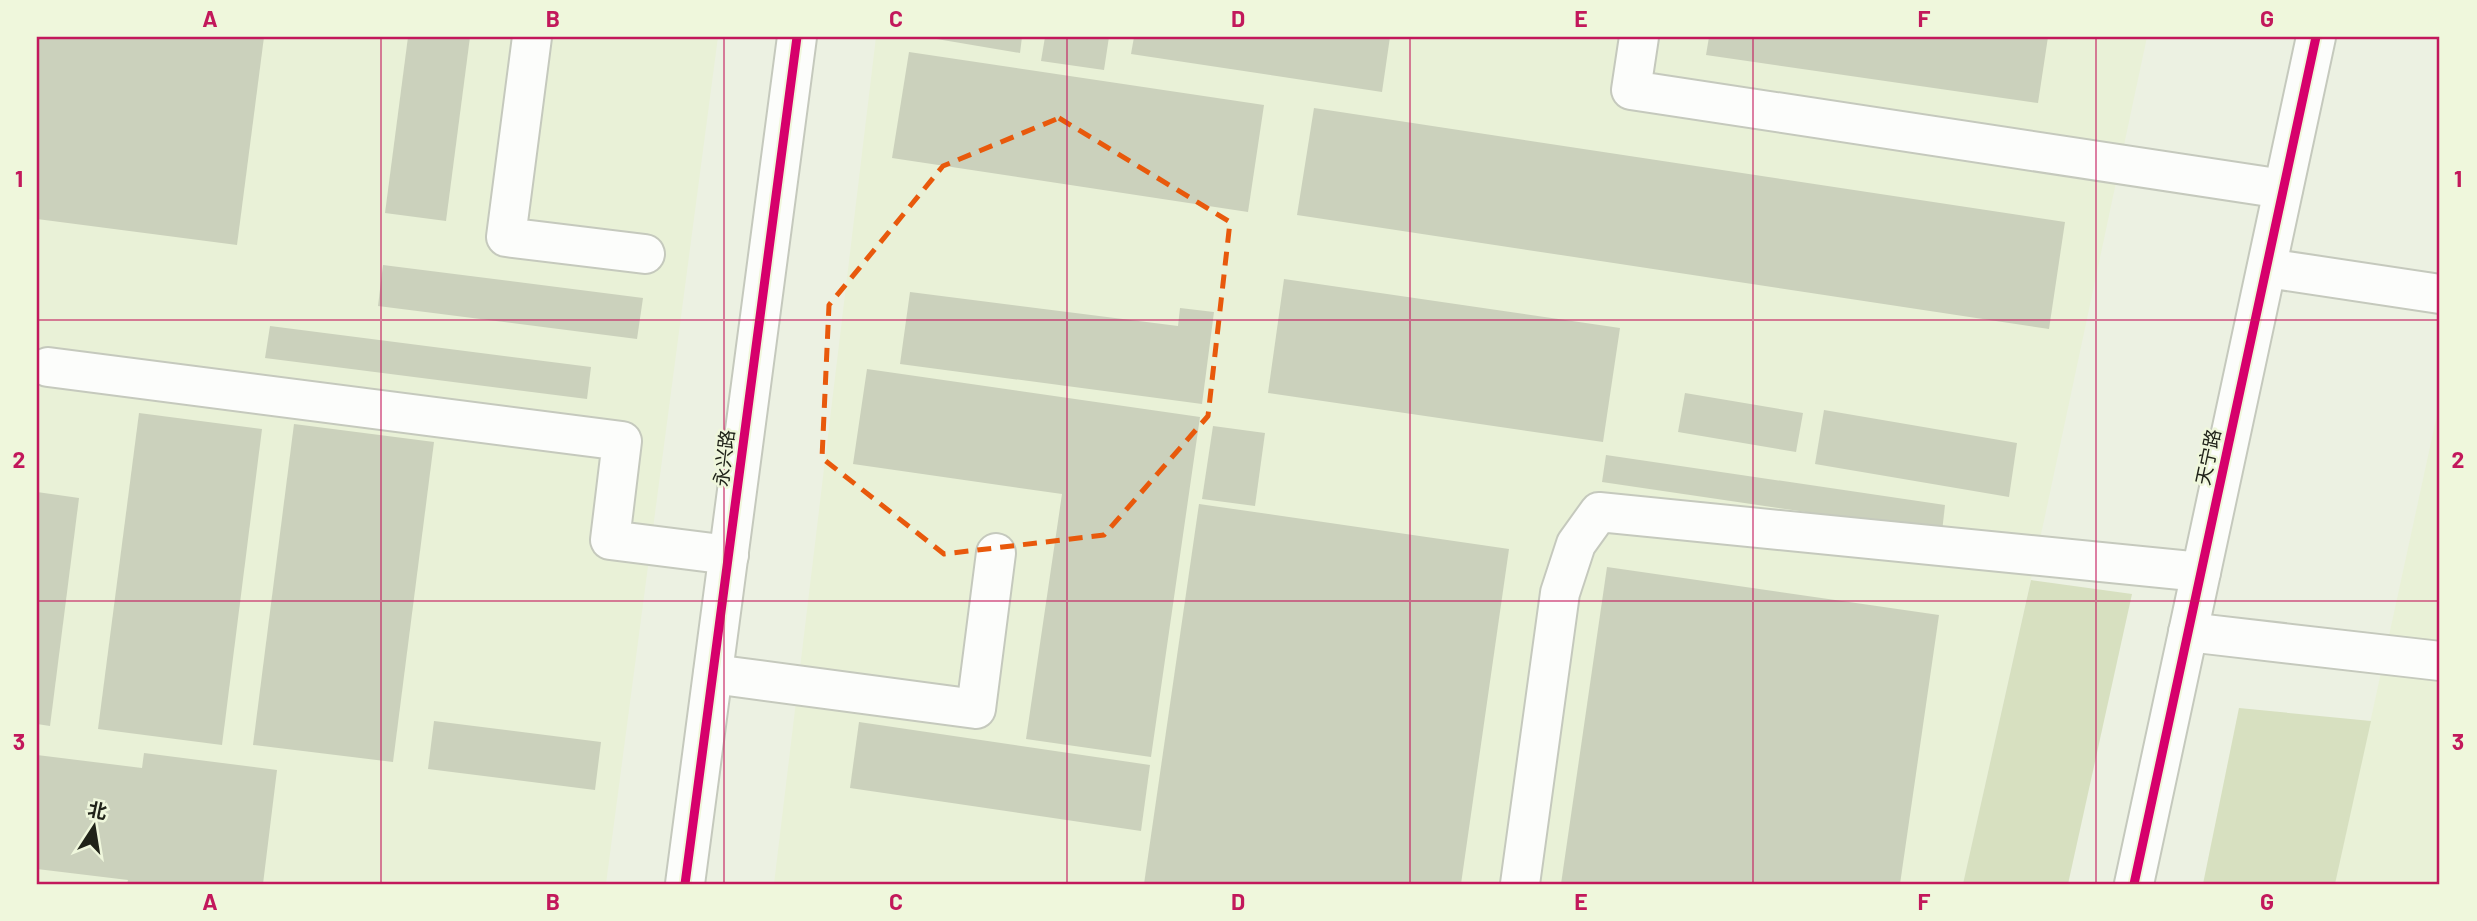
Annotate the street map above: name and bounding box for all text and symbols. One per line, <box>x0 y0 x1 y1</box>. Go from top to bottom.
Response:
text: A <box>202 4 218 32</box>
text: B <box>546 4 560 32</box>
text: C <box>889 4 903 32</box>
text: D <box>1231 4 1245 32</box>
text: E <box>1574 4 1588 32</box>
text: F <box>1918 4 1931 32</box>
text: G <box>2260 4 2274 32</box>
text: 1 <box>15 164 23 192</box>
text: 1 <box>2454 164 2462 192</box>
street label: 天宁路 <box>2190 427 2225 487</box>
street label: 永兴路 <box>709 428 738 488</box>
text: 2 <box>13 445 25 473</box>
text: 2 <box>2452 445 2464 473</box>
text: 3 <box>13 727 25 755</box>
text: 3 <box>2452 727 2464 755</box>
north arrow <box>60 792 130 862</box>
text: 北 <box>86 797 109 823</box>
text: A <box>202 887 218 915</box>
text: B <box>546 887 560 915</box>
text: C <box>889 887 903 915</box>
text: D <box>1231 887 1245 915</box>
text: E <box>1574 887 1588 915</box>
text: F <box>1918 887 1931 915</box>
text: G <box>2260 887 2274 915</box>

